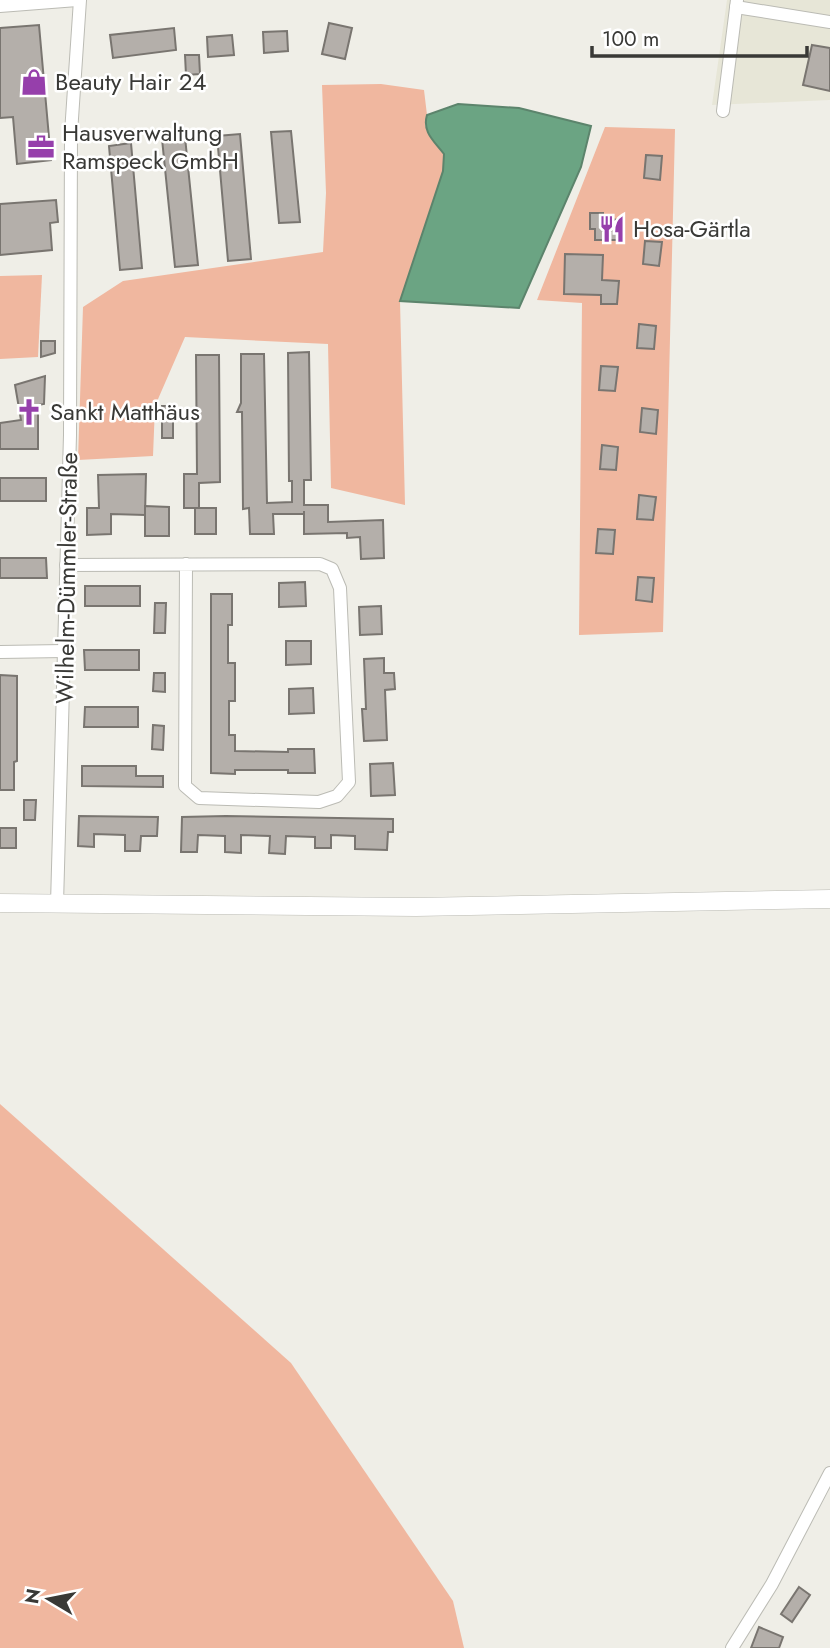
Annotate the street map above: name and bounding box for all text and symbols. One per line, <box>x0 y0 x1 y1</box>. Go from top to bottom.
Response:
scale bar <box>592 14 807 58</box>
text: 100 m <box>602 24 659 54</box>
place label: Beauty Hair 24 <box>55 64 206 99</box>
shop icon: Beauty Hair 24 <box>19 67 49 97</box>
place label: Hausverwaltung Ramspeck GmbH <box>62 115 239 178</box>
office icon: Hausverwaltung Ramspeck GmbH <box>26 132 56 162</box>
place label: Hosa-Gärtla <box>633 211 751 246</box>
restaurant icon: Hosa-Gärtla <box>597 214 627 244</box>
place label: Sankt Matthäus <box>50 394 200 429</box>
church icon: Sankt Matthäus <box>14 397 44 427</box>
street label: Wilhelm-Dümmler-Straße <box>47 452 86 704</box>
north arrow <box>14 1564 84 1634</box>
text: N <box>18 1586 47 1606</box>

